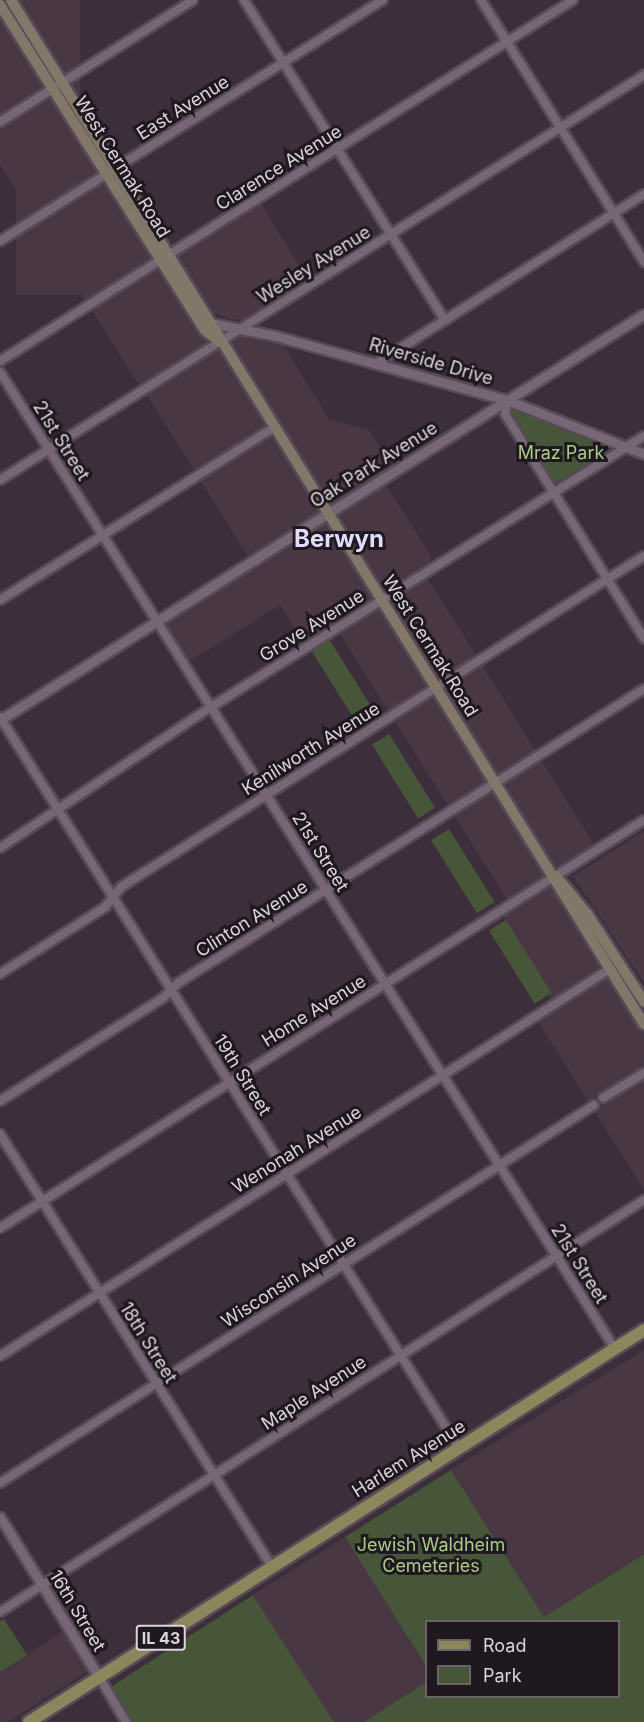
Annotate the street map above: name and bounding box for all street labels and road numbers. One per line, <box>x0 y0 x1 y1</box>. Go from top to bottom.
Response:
street label: East Avenue <box>133 71 233 145</box>
street label: West Cermak Road <box>70 92 174 242</box>
street label: Clarence Avenue <box>212 121 346 215</box>
street label: Wesley Avenue <box>253 221 375 309</box>
street label: Riverside Drive <box>366 334 496 390</box>
street label: 21st Street <box>28 397 94 485</box>
street label: Oak Park Avenue <box>307 417 441 513</box>
street label: West Cermak Road <box>378 571 482 721</box>
street label: Grove Avenue <box>256 585 368 667</box>
street label: Kenilworth Avenue <box>238 698 384 800</box>
street label: 21st Street <box>287 808 353 896</box>
street label: Clinton Avenue <box>192 876 312 962</box>
street label: Home Avenue <box>258 970 370 1052</box>
street label: 19th Street <box>209 1031 275 1119</box>
street label: Wenonah Avenue <box>228 1102 366 1198</box>
street label: 21st Street <box>546 1220 612 1308</box>
street label: Wisconsin Avenue <box>218 1229 360 1333</box>
street label: 18th Street <box>115 1299 181 1387</box>
street label: Maple Avenue <box>258 1351 370 1435</box>
street label: Harlem Avenue <box>348 1416 470 1502</box>
street label: 16th Street <box>44 1566 110 1656</box>
road number: IL 43 <box>136 1625 186 1651</box>

